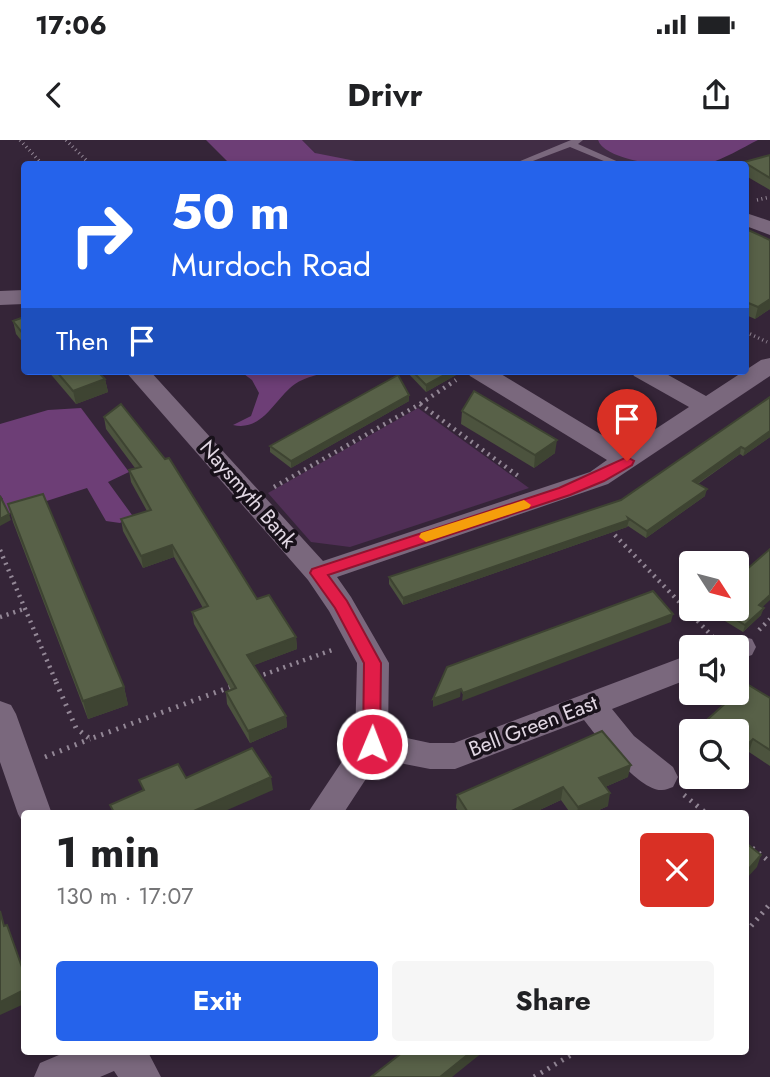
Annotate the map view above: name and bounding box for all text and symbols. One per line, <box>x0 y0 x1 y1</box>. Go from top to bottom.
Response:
text: 17:06 <box>35 6 107 44</box>
text: Drivr <box>347 72 423 118</box>
icon: back <box>35 76 73 114</box>
icon: share <box>697 76 735 114</box>
text: 50 m <box>171 177 290 247</box>
icon: right <box>56 189 147 280</box>
text: Murdoch Road <box>171 242 371 288</box>
text: Then <box>56 322 109 360</box>
icon: arrive <box>123 322 161 360</box>
pin <box>597 389 657 461</box>
icon: arrive <box>608 400 646 438</box>
street label: Naysmyth Bank <box>193 434 304 555</box>
north arrow <box>679 551 749 621</box>
map controls <box>679 551 749 789</box>
button: sound <box>679 635 749 705</box>
street label: Bell Green East <box>464 688 602 764</box>
position arrow <box>335 707 409 781</box>
button: search <box>679 719 749 789</box>
text: 1 min <box>56 822 160 883</box>
button: close <box>640 833 714 907</box>
text: 130 m · 17:07 <box>56 879 193 913</box>
button: Exit <box>56 961 378 1041</box>
button: Share <box>392 961 714 1041</box>

